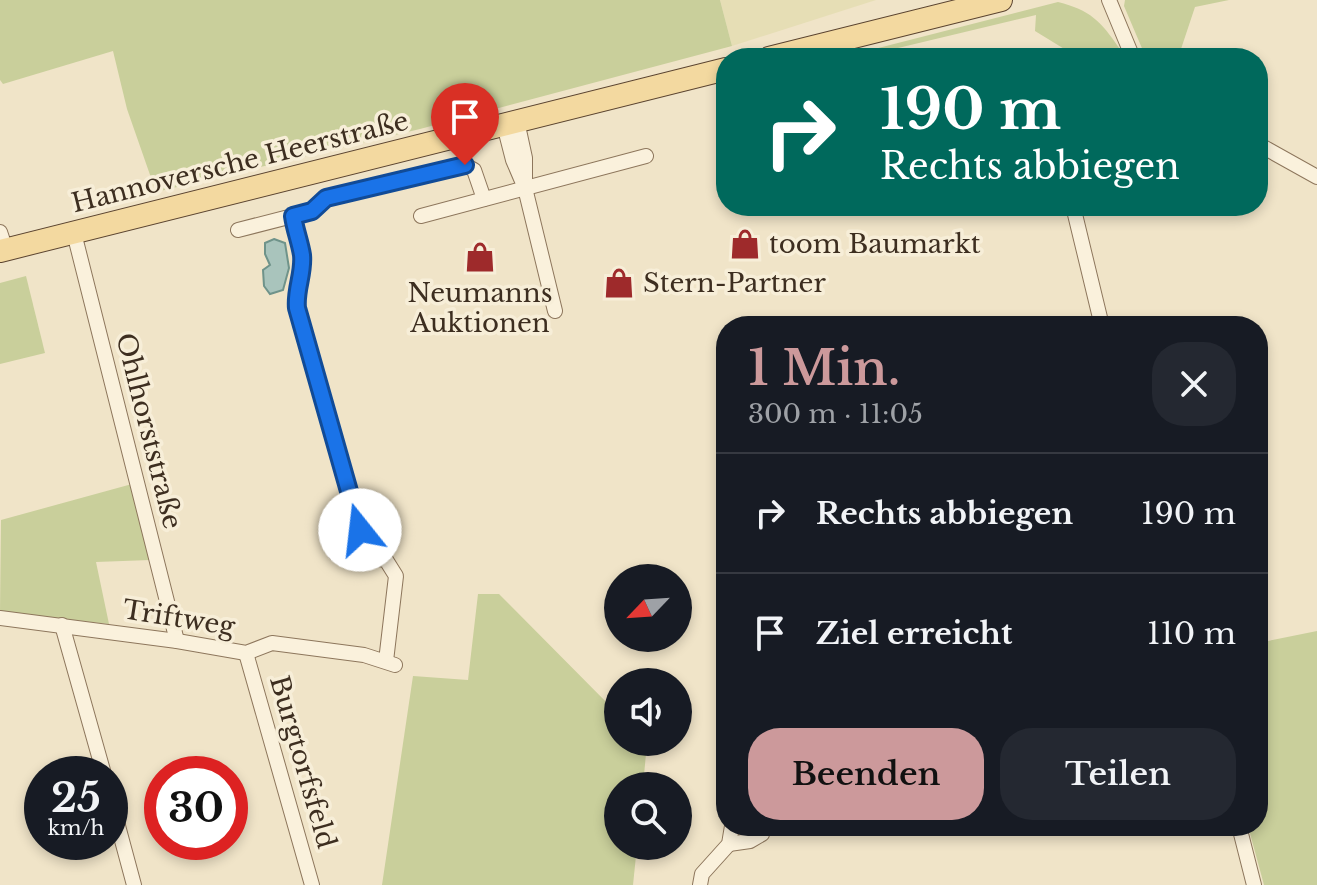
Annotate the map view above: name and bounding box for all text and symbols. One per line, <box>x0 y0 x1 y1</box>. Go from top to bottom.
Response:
text: 190 m <box>880 75 1061 144</box>
icon: right <box>748 80 852 184</box>
pin <box>431 83 499 165</box>
icon: arrive <box>443 95 487 139</box>
street label: Hannoversche Heerstraße <box>68 105 412 219</box>
text: Rechts abbiegen <box>880 144 1180 189</box>
shop icon: toom Baumarkt <box>728 227 762 261</box>
place label: toom Baumarkt <box>769 228 981 260</box>
shop icon: Neumanns Auktionen <box>463 240 497 274</box>
shop icon: Stern-Partner <box>602 266 636 300</box>
place label: Stern-Partner <box>643 267 826 299</box>
place label: Neumanns Auktionen <box>408 277 552 339</box>
street label: Ohlhorststraße <box>109 330 189 532</box>
text: 1 Min. <box>748 338 900 398</box>
button: close <box>1152 342 1236 426</box>
text: 300 m · 11:05 <box>748 398 923 430</box>
position arrow <box>318 488 402 572</box>
icon: right <box>748 491 792 535</box>
text: Rechts abbiegen <box>816 495 1073 532</box>
text: 190 m <box>1141 495 1236 532</box>
north arrow <box>604 564 692 652</box>
map controls <box>604 564 692 860</box>
street label: Triftweg <box>121 593 238 643</box>
icon: arrive <box>748 611 792 655</box>
text: Ziel erreicht <box>816 615 1012 652</box>
text: 110 m <box>1147 615 1236 652</box>
button: sound <box>604 668 692 756</box>
street label: Burgtorfsfeld <box>263 672 343 852</box>
button: Beenden <box>748 728 984 820</box>
button: Teilen <box>1000 728 1236 820</box>
speed limit sign: 30 <box>144 756 248 860</box>
button: search <box>604 772 692 860</box>
text: 25 <box>51 773 101 823</box>
text: km/h <box>48 816 104 840</box>

